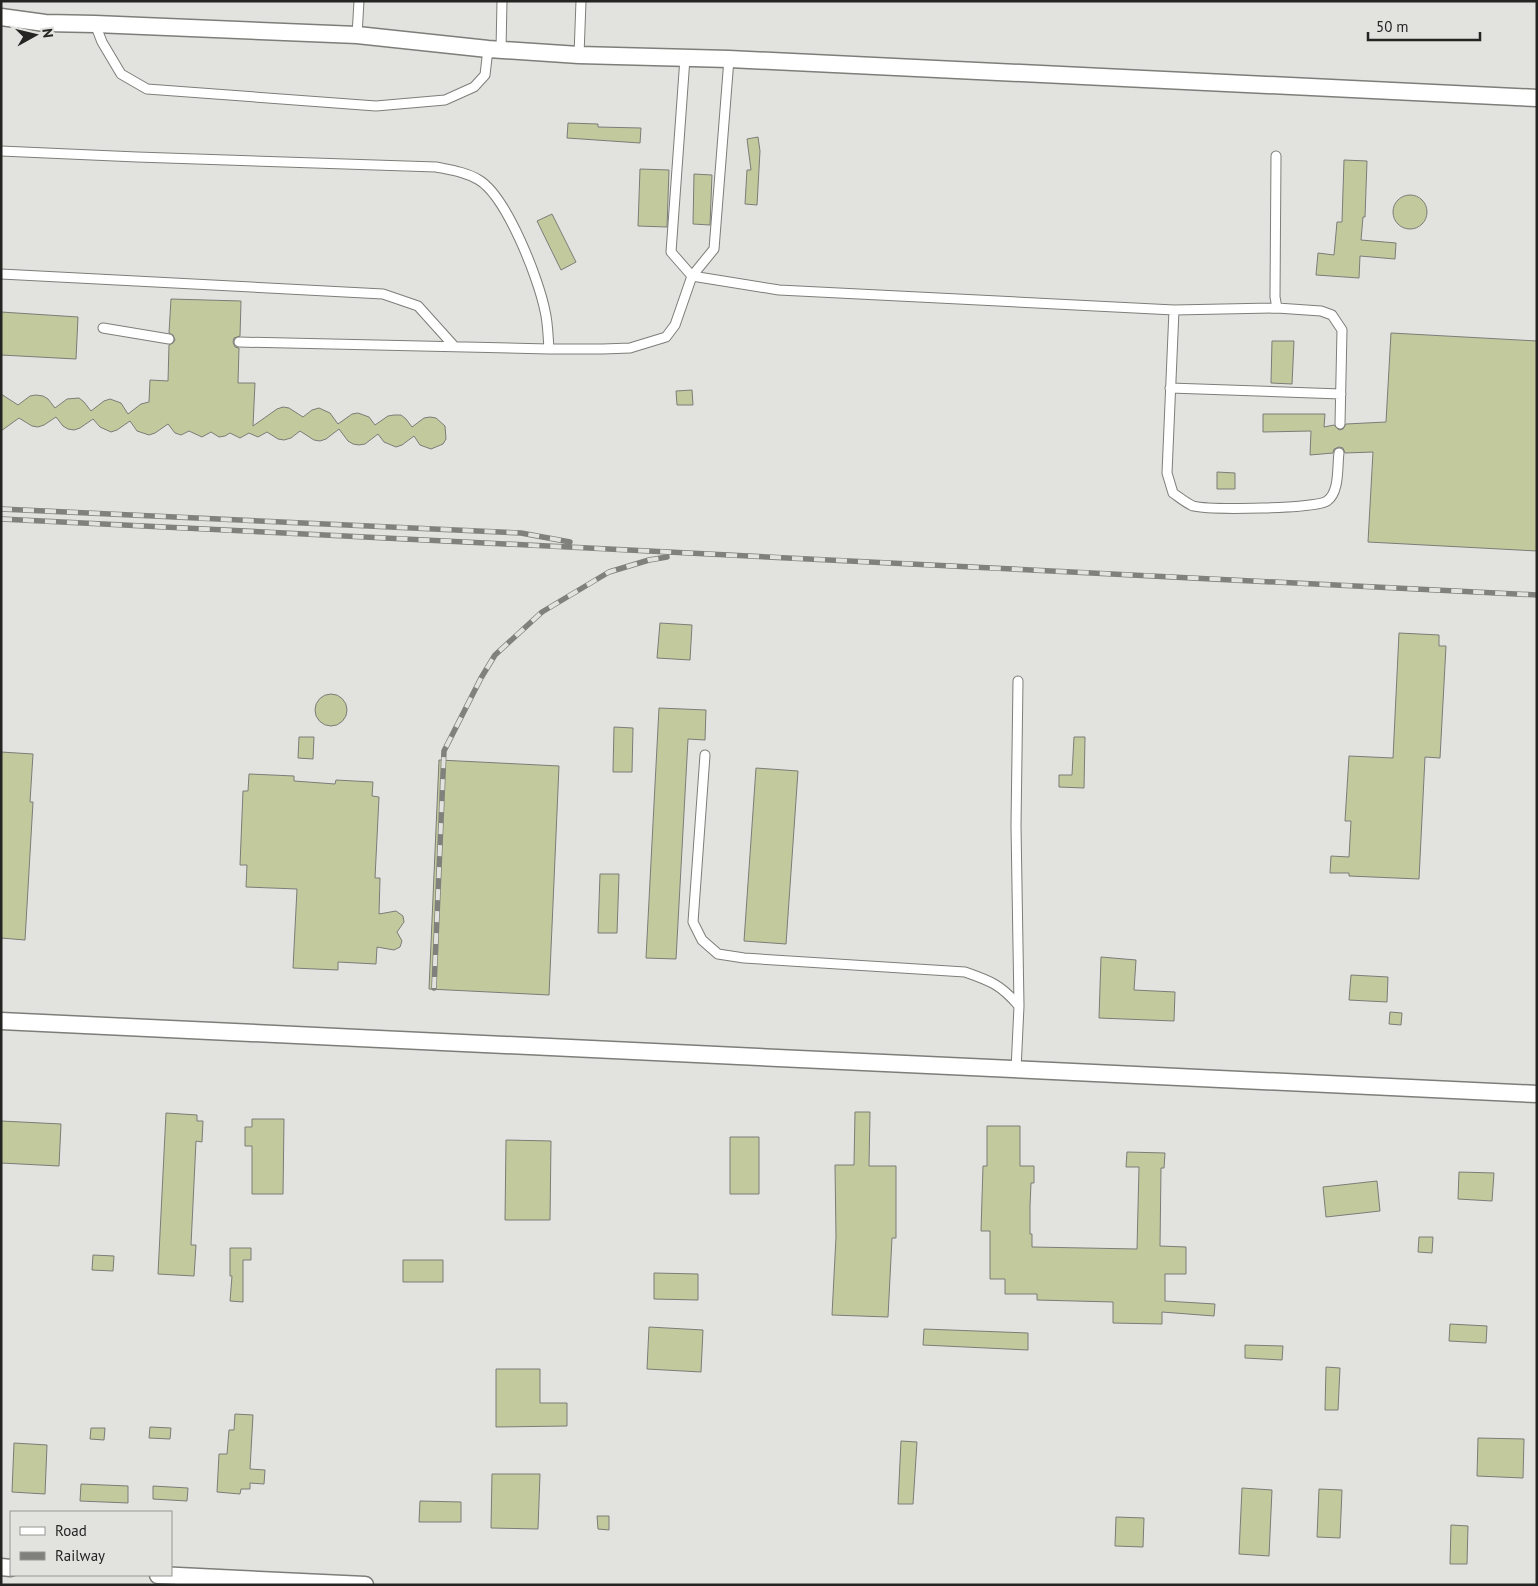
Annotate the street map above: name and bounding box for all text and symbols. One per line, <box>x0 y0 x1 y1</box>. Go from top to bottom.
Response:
north arrow <box>10 10 60 60</box>
scale bar <box>1368 10 1480 42</box>
text: 50 m <box>1376 17 1409 36</box>
text: N <box>38 27 57 39</box>
legend <box>10 1511 172 1576</box>
text: Road <box>55 1521 87 1540</box>
text: Railway <box>55 1546 105 1565</box>

